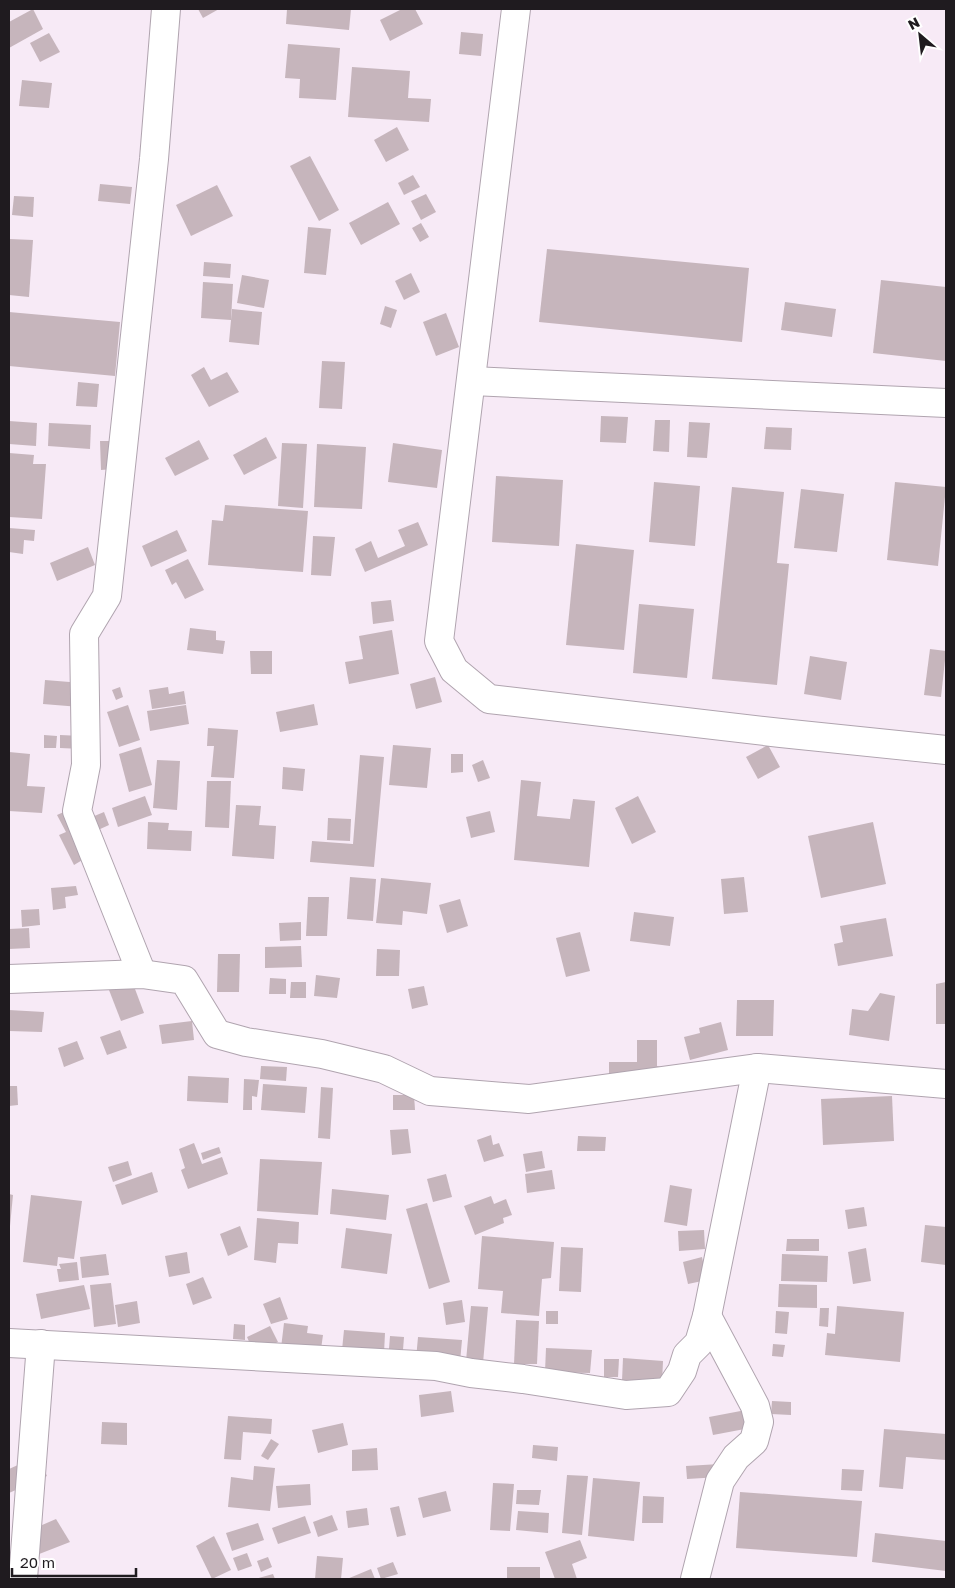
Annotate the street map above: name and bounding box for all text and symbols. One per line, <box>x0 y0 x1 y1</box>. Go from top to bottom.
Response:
north arrow <box>895 10 945 60</box>
text: N <box>905 13 922 33</box>
scale bar <box>12 1546 136 1578</box>
text: 20 m <box>20 1553 55 1571</box>

